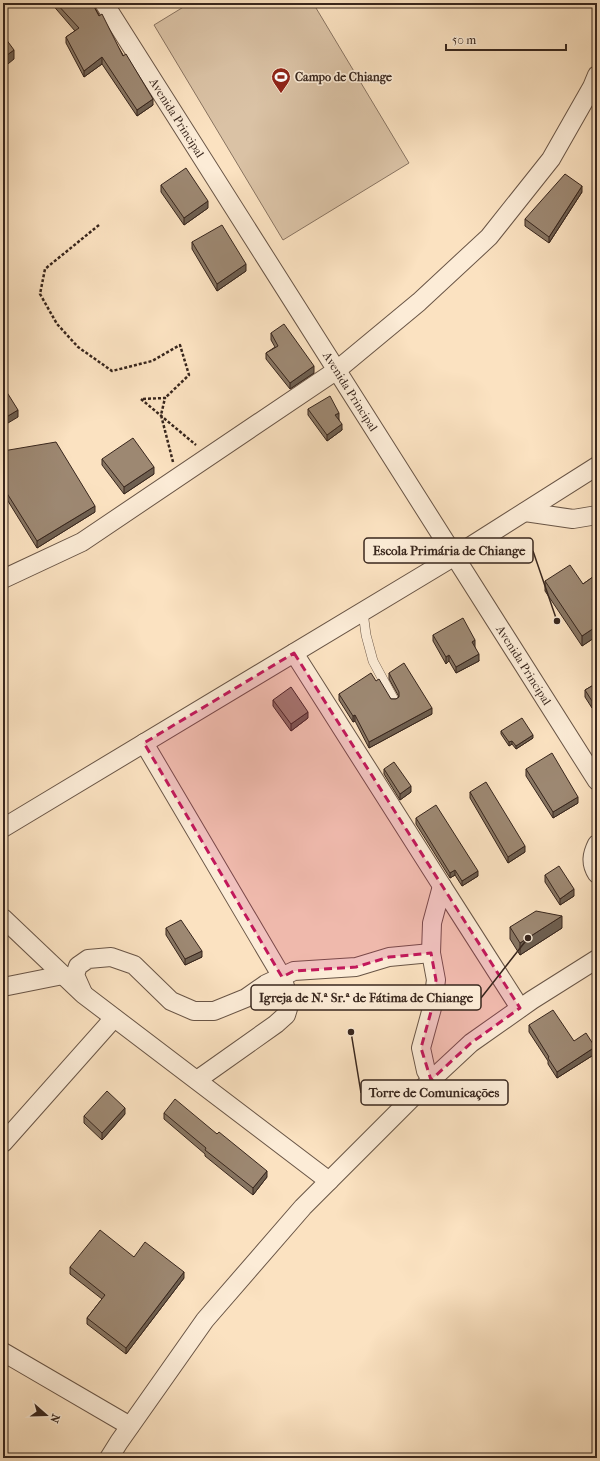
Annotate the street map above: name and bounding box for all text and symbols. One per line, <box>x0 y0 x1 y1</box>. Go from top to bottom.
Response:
scale bar <box>446 26 566 52</box>
text: 50 m <box>452 33 476 47</box>
sports icon: Campo de Chiange <box>270 66 292 94</box>
place label: Campo de Chiange <box>295 70 392 85</box>
street label: Avenida Principal <box>146 75 208 161</box>
street label: Avenida Principal <box>319 348 381 434</box>
callout: Escola Primária de Chiange <box>364 538 533 563</box>
text: Escola Primária de Chiange <box>373 543 526 559</box>
street label: Avenida Principal <box>493 622 554 708</box>
callout: Igreja de N.ª Sr.ª de Fátima de Chiange <box>251 985 481 1010</box>
text: Igreja de N.ª Sr.ª de Fátima de Chiange <box>259 990 474 1006</box>
callout: Torre de Comunicações <box>361 1080 508 1105</box>
text: Torre de Comunicações <box>368 1085 499 1101</box>
north arrow <box>26 1395 66 1435</box>
text: N <box>47 1412 62 1425</box>

